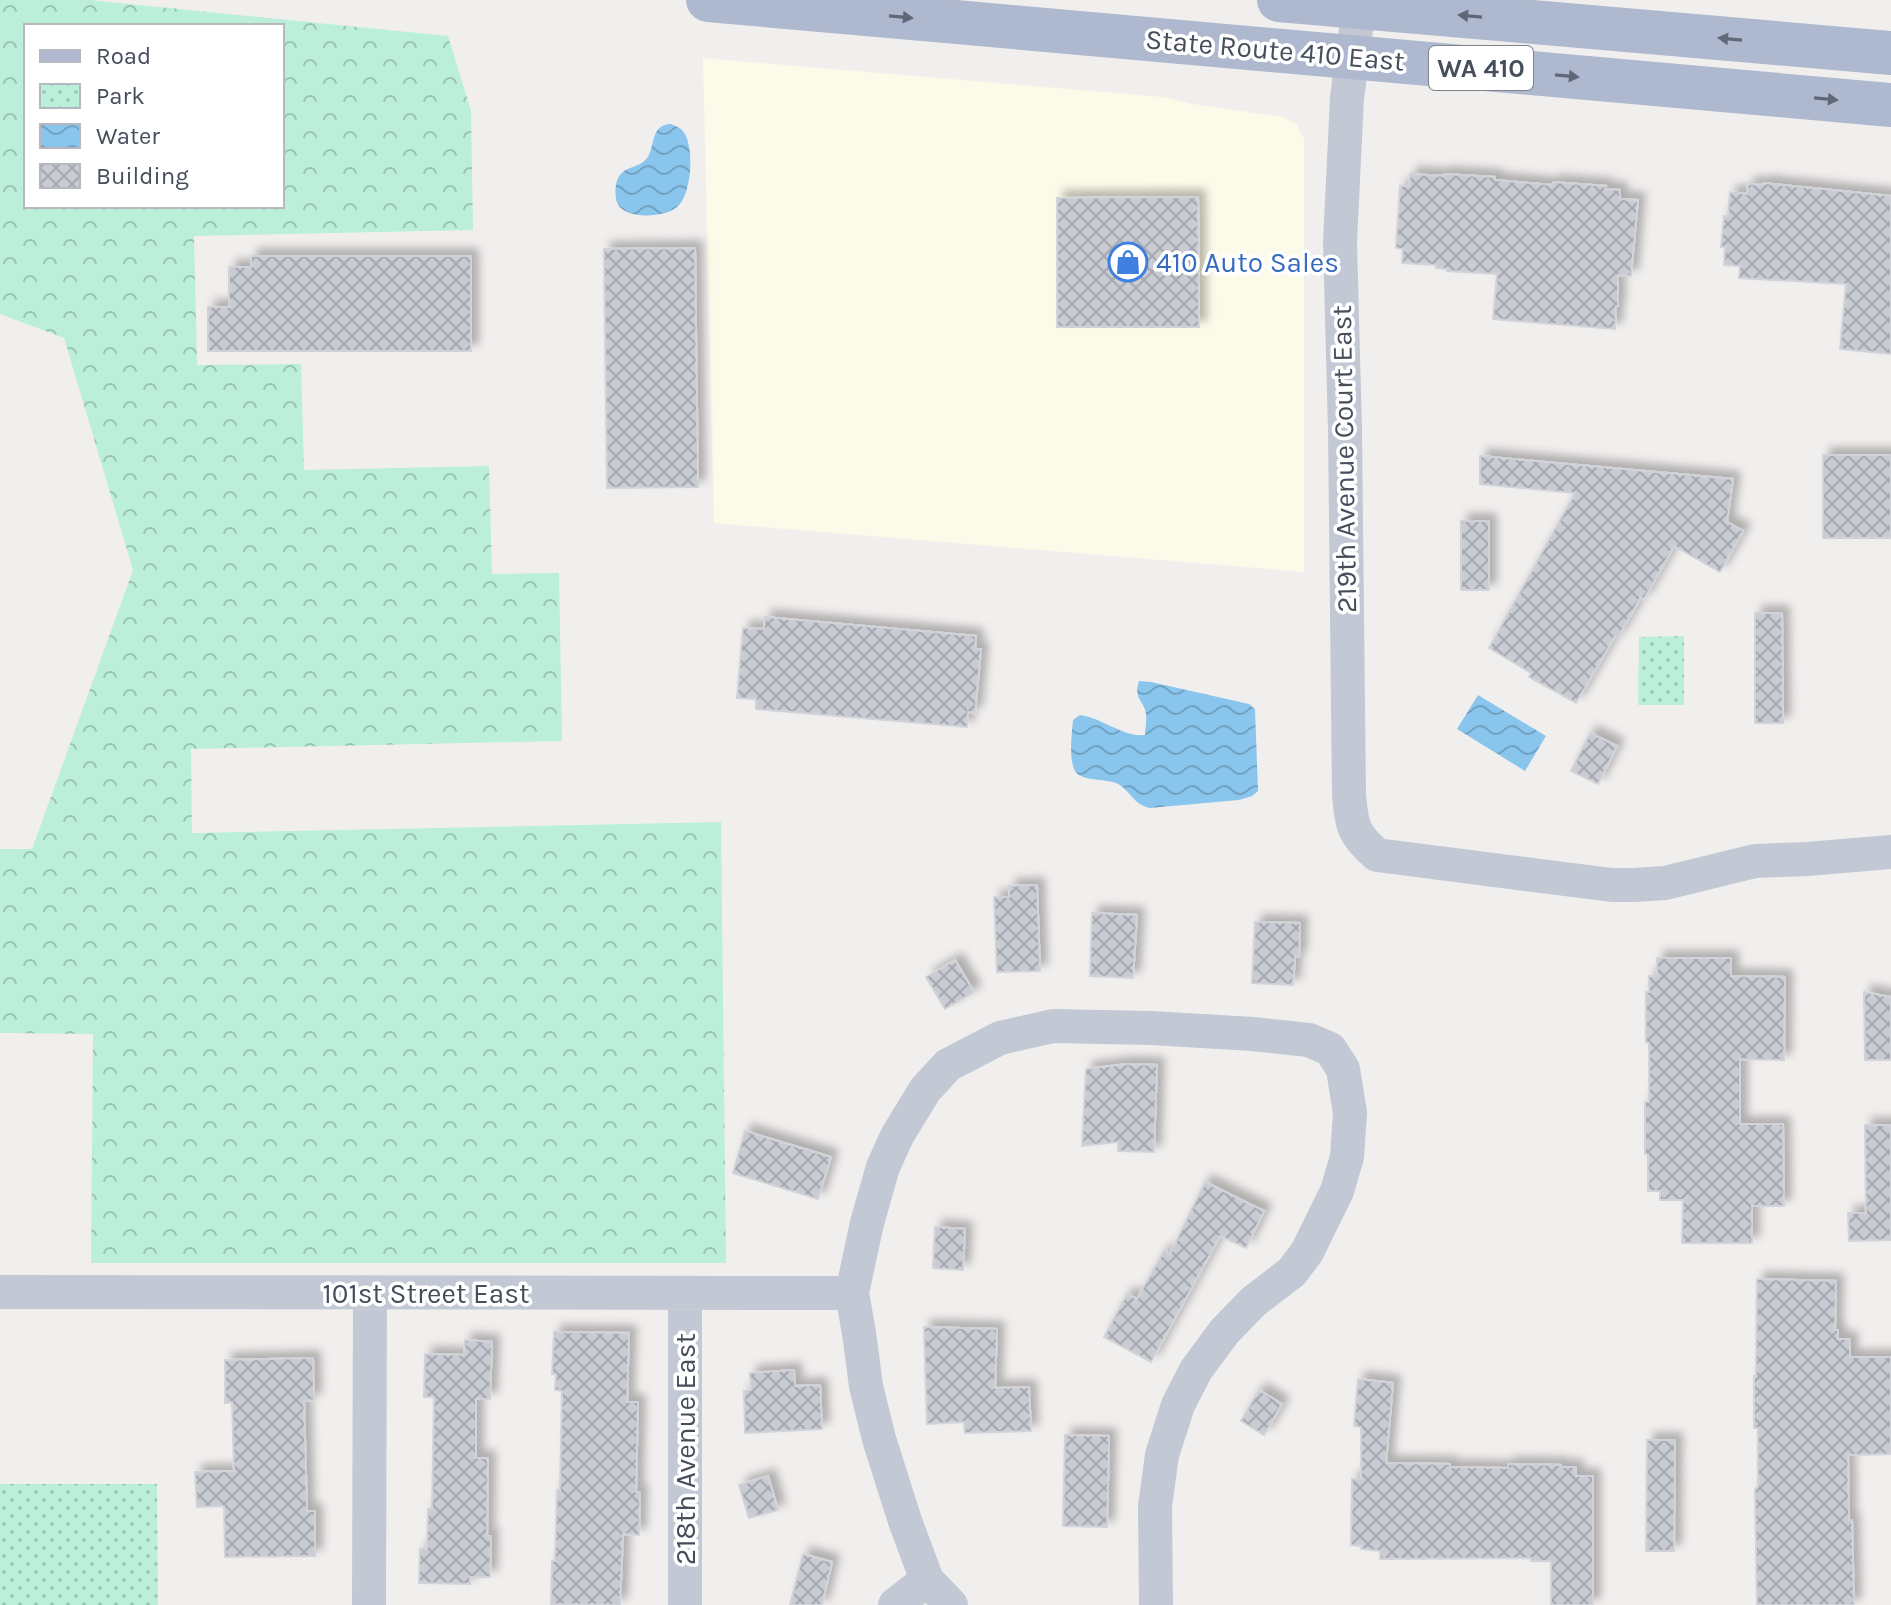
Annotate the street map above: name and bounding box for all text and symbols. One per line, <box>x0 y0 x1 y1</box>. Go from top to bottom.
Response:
one-way arrow <box>1457 9 1482 22</box>
one-way arrow <box>889 10 914 23</box>
street label: State Route 410 East <box>1144 22 1406 78</box>
legend <box>24 24 284 208</box>
one-way arrow <box>1717 32 1742 45</box>
text: Road <box>96 42 151 70</box>
road number: WA 410 <box>1429 46 1533 90</box>
one-way arrow <box>1555 70 1580 83</box>
text: Park <box>96 82 145 110</box>
one-way arrow <box>1814 93 1839 106</box>
text: Water <box>96 122 160 150</box>
text: Building <box>96 162 189 190</box>
shop icon: 410 Auto Sales <box>1107 241 1149 283</box>
place label: 410 Auto Sales <box>1156 246 1339 279</box>
street label: 219th Avenue Court East <box>1325 305 1363 613</box>
street label: 101st Street East <box>323 1277 529 1310</box>
street label: 218th Avenue East <box>669 1333 702 1565</box>

